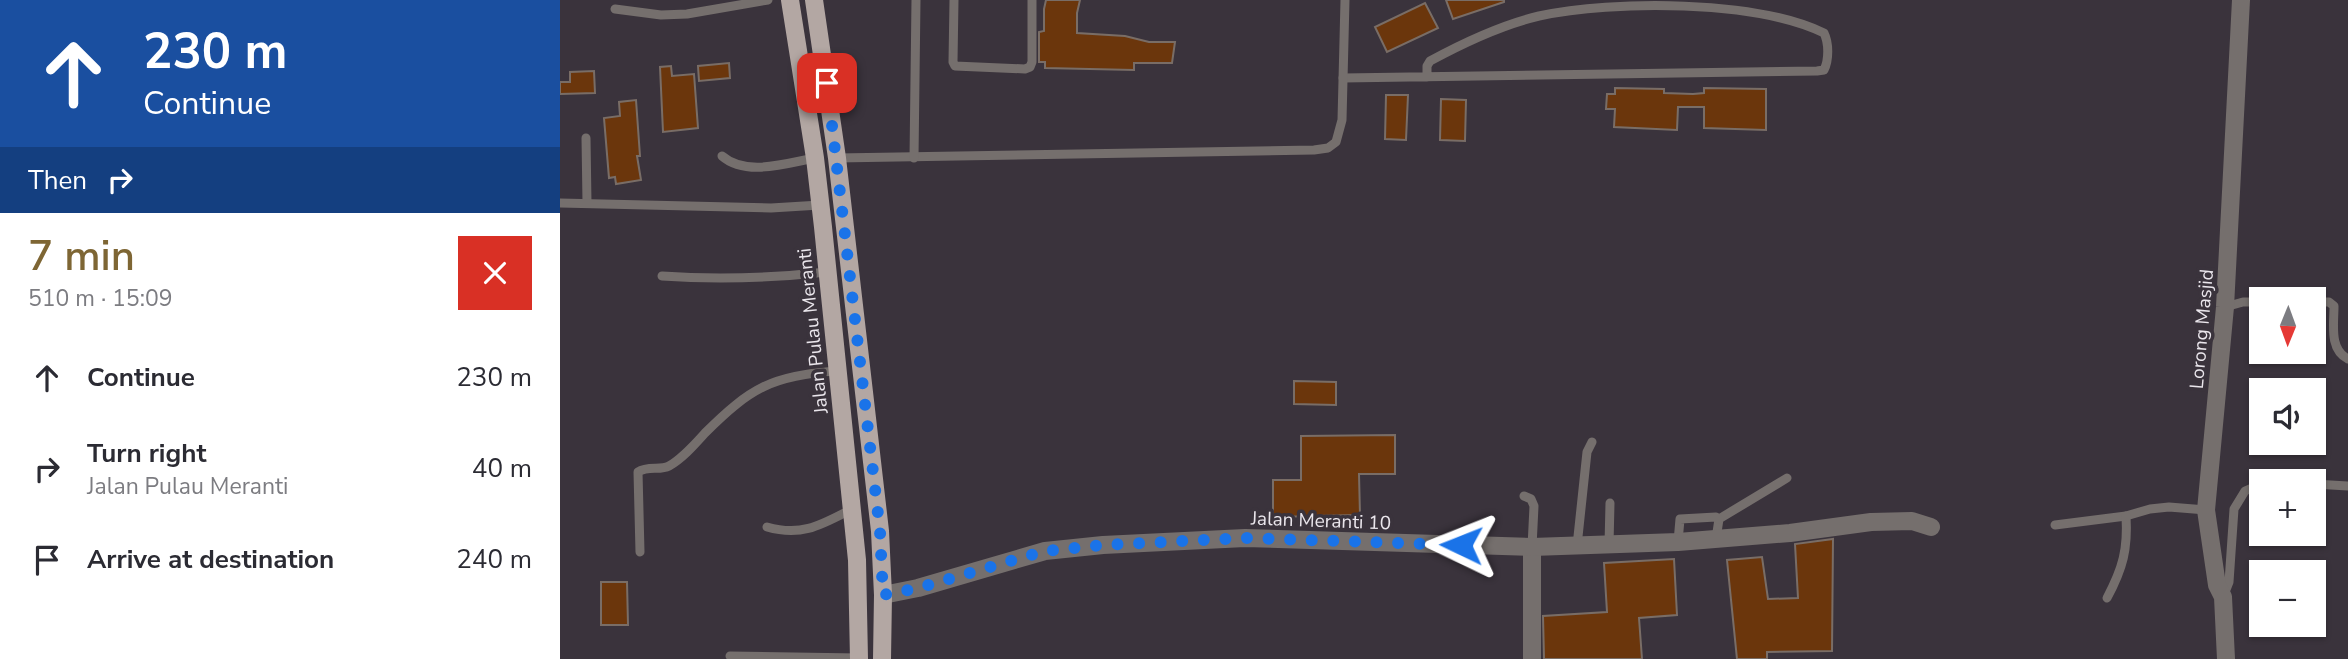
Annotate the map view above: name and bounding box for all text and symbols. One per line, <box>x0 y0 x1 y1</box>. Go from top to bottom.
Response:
text: 230 m <box>143 18 287 85</box>
icon: ahead <box>28 28 119 119</box>
pin <box>797 53 857 113</box>
icon: arrive <box>808 64 846 102</box>
text: Continue <box>143 82 271 125</box>
icon: right <box>101 161 139 199</box>
text: Then <box>28 163 87 198</box>
text: 7 min <box>28 228 135 285</box>
button: close <box>458 236 532 310</box>
street label: Jalan Pulau Meranti <box>791 247 835 416</box>
street label: Lorong Masjid <box>2184 268 2220 390</box>
text: 510 m · 15:09 <box>28 283 173 314</box>
north arrow <box>2249 287 2326 364</box>
map controls <box>2249 287 2326 637</box>
icon: ahead <box>28 359 66 397</box>
text: Continue <box>87 360 195 395</box>
text: 230 m <box>456 360 532 395</box>
button: sound <box>2249 378 2326 455</box>
text: Turn right <box>87 436 206 471</box>
icon: right <box>28 450 66 488</box>
text: 40 m <box>472 451 532 486</box>
button: + <box>2249 469 2326 546</box>
text: Jalan Pulau Meranti <box>87 471 288 502</box>
street label: Jalan Meranti 10 <box>1249 506 1392 536</box>
position arrow <box>1424 508 1498 582</box>
icon: arrive <box>28 541 66 579</box>
text: Arrive at destination <box>87 542 334 577</box>
text: 240 m <box>456 542 532 577</box>
button: − <box>2249 560 2326 637</box>

